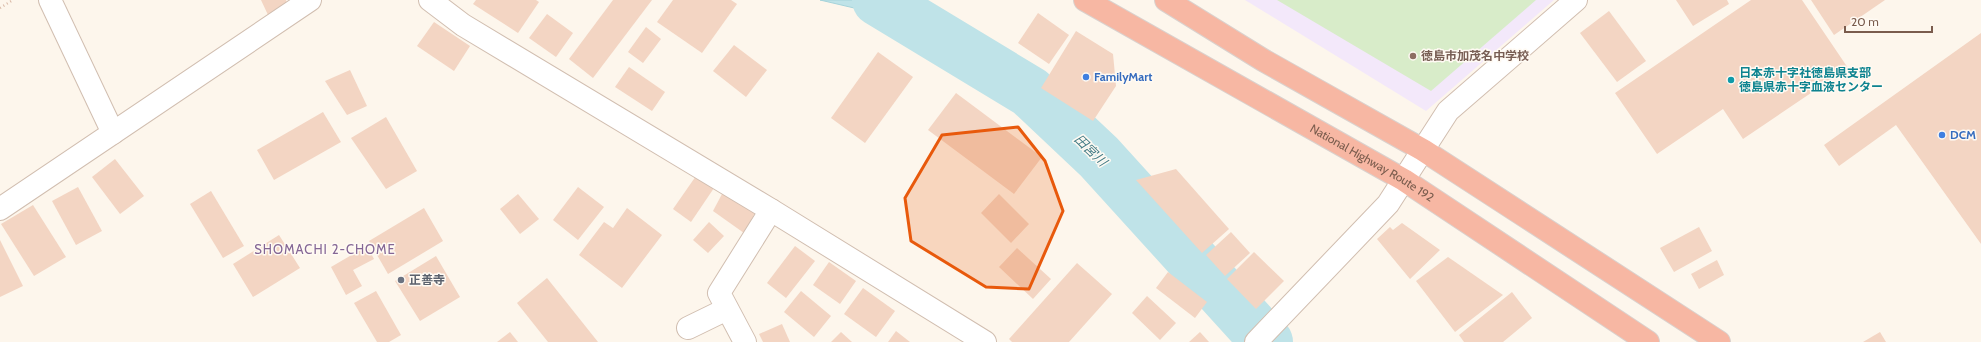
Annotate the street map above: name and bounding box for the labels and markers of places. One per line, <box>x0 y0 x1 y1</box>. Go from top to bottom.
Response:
place label: 徳島市加茂名中学校 <box>1421 48 1529 63</box>
marker: 徳島市加茂名中学校 <box>1408 51 1418 61</box>
place label: 日本赤十字社徳島県支部 徳島県赤十字血液センター <box>1739 65 1883 94</box>
place label: FamilyMart <box>1094 69 1152 84</box>
marker: FamilyMart <box>1081 72 1091 82</box>
marker: 日本赤十字社徳島県支部 徳島県赤十字血液センター <box>1726 75 1736 85</box>
place label: DCM <box>1950 127 1976 142</box>
marker: DCM <box>1937 130 1947 140</box>
place label: 正善寺 <box>409 272 445 287</box>
marker: 正善寺 <box>396 275 406 285</box>

